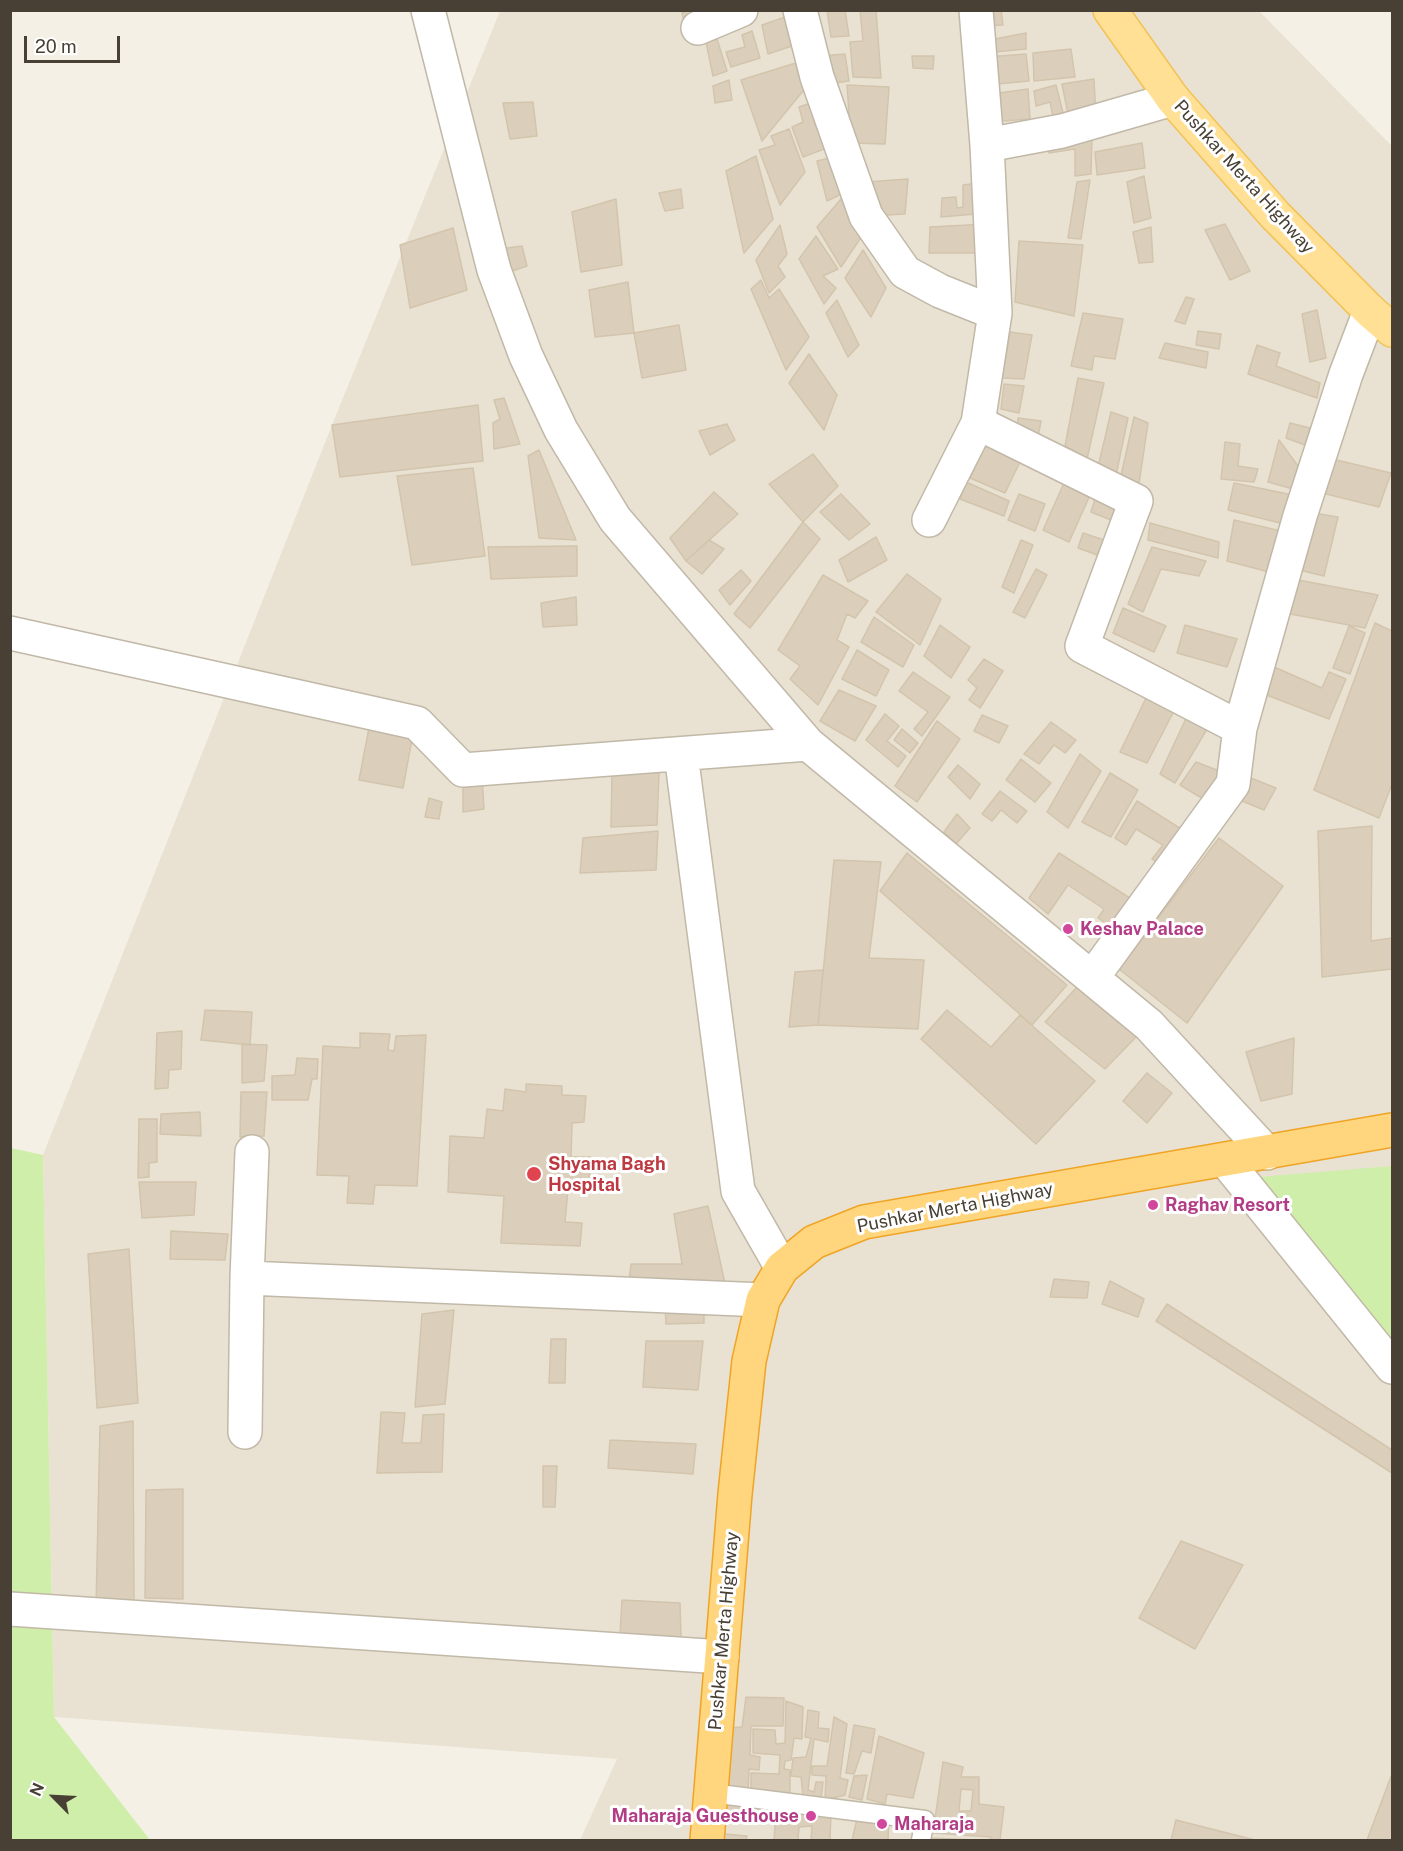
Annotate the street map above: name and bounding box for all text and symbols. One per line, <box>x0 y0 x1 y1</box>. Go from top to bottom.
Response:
scale bar <box>27 24 123 62</box>
text: 20 m <box>35 36 77 57</box>
street label: Pushkar Merta Highway <box>1169 96 1319 258</box>
place label: Keshav Palace <box>1080 918 1204 940</box>
marker: Keshav Palace <box>1061 922 1075 936</box>
place label: Shyama Bagh Hospital <box>548 1153 666 1196</box>
marker: Shyama Bagh Hospital <box>525 1165 543 1183</box>
street label: Pushkar Merta Highway <box>855 1178 1055 1238</box>
place label: Raghav Resort <box>1165 1194 1290 1216</box>
marker: Raghav Resort <box>1146 1198 1160 1212</box>
street label: Pushkar Merta Highway <box>705 1531 743 1731</box>
north arrow <box>24 1767 84 1827</box>
text: N <box>26 1780 48 1799</box>
place label: Maharaja Guesthouse <box>611 1805 799 1827</box>
marker: Maharaja Guesthouse <box>804 1809 818 1823</box>
place label: Maharaja <box>894 1813 974 1835</box>
marker: Maharaja <box>875 1817 889 1831</box>

